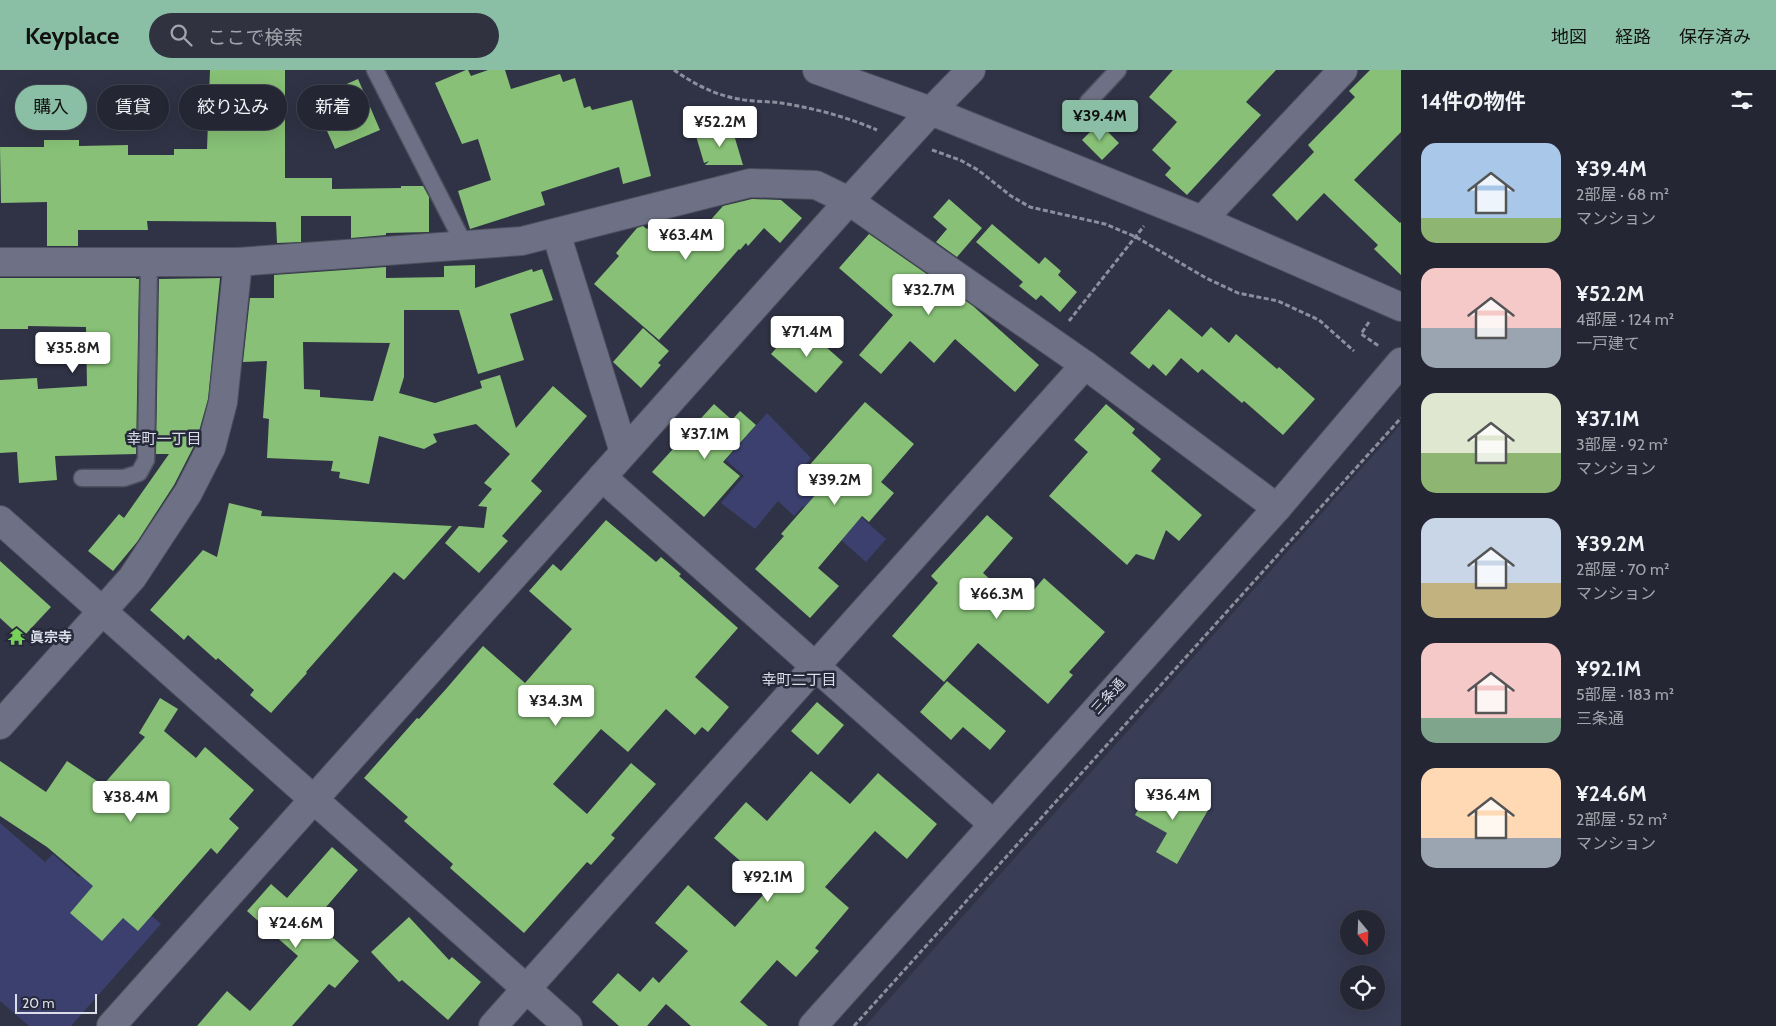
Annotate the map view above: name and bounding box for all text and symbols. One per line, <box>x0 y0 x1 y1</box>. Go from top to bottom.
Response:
search box <box>149 13 499 58</box>
text: Keyplace <box>25 21 119 50</box>
icon: search <box>167 21 195 49</box>
text: ここで検索 <box>207 26 302 49</box>
text: 地図 <box>1551 26 1587 48</box>
text: 経路 <box>1615 26 1651 48</box>
text: 保存済み <box>1679 26 1751 48</box>
chip: 購入 <box>15 85 87 130</box>
chip: 賃貸 <box>97 85 169 130</box>
chip: 絞り込み <box>179 85 287 130</box>
chip: 新着 <box>297 85 369 130</box>
icon: filters <box>1728 86 1756 114</box>
text: 14件の物件 <box>1421 89 1526 114</box>
pin: ¥39.4M <box>1059 100 1141 142</box>
pin: ¥52.2M <box>679 106 761 148</box>
text: ¥39.4M <box>1073 106 1127 125</box>
text: ¥52.2M <box>694 112 746 131</box>
text: ¥39.4M <box>1576 156 1647 181</box>
icon: home <box>1461 163 1521 223</box>
text: 2部屋 · 68 m² <box>1576 185 1669 204</box>
text: マンション <box>1576 209 1656 228</box>
pin: ¥63.4M <box>645 218 727 261</box>
text: ¥63.4M <box>659 225 713 244</box>
pin: ¥32.7M <box>888 274 970 316</box>
text: ¥32.7M <box>903 280 955 299</box>
text: ¥52.2M <box>1576 281 1644 306</box>
icon: home <box>1461 288 1521 348</box>
text: 4部屋 · 124 m² <box>1576 310 1674 329</box>
pin: ¥71.4M <box>766 316 848 358</box>
text: ¥71.4M <box>782 322 832 341</box>
pin: ¥35.8M <box>32 332 114 374</box>
text: 一戸建て <box>1576 334 1640 353</box>
text: ¥35.8M <box>46 338 100 357</box>
text: ¥37.1M <box>1576 406 1640 431</box>
icon: home <box>1461 413 1521 473</box>
pin: ¥37.1M <box>664 418 746 460</box>
text: ¥37.1M <box>681 424 729 443</box>
district label: 幸町一丁目 <box>126 430 202 448</box>
text: 3部屋 · 92 m² <box>1576 435 1668 454</box>
text: マンション <box>1576 459 1656 478</box>
pin: ¥39.2M <box>794 464 876 506</box>
text: ¥39.2M <box>809 470 861 489</box>
text: ¥39.2M <box>1576 531 1645 556</box>
icon: home <box>1461 538 1521 598</box>
text: 2部屋 · 70 m² <box>1576 560 1669 579</box>
pin: ¥66.3M <box>956 578 1038 620</box>
text: ¥66.3M <box>970 584 1024 603</box>
text: マンション <box>1576 584 1656 603</box>
temple icon: 眞宗寺 <box>6 627 26 647</box>
place label: 眞宗寺 <box>30 628 72 646</box>
text: ¥92.1M <box>1576 656 1641 681</box>
icon: home <box>1461 663 1521 723</box>
district label: 幸町二丁目 <box>761 671 837 689</box>
street label: 三条通 <box>1087 674 1129 718</box>
pin: ¥34.3M <box>515 684 597 727</box>
text: 5部屋 · 183 m² <box>1576 685 1674 704</box>
text: ¥34.3M <box>529 691 583 710</box>
text: 三条通 <box>1576 709 1624 728</box>
pin: ¥36.4M <box>1132 778 1214 821</box>
pin: ¥38.4M <box>90 780 172 823</box>
text: ¥24.6M <box>1576 781 1647 806</box>
text: ¥36.4M <box>1146 785 1200 804</box>
text: ¥38.4M <box>104 787 158 806</box>
icon: home <box>1461 788 1521 848</box>
text: 2部屋 · 52 m² <box>1576 810 1667 829</box>
text: マンション <box>1576 834 1656 853</box>
pin: ¥92.1M <box>727 860 809 903</box>
text: ¥92.1M <box>743 867 793 886</box>
pin: ¥24.6M <box>255 906 337 949</box>
north arrow <box>1340 910 1385 955</box>
map controls <box>1340 910 1385 1010</box>
text: ¥24.6M <box>269 913 323 932</box>
button: locate <box>1340 965 1385 1010</box>
scale bar <box>15 991 98 1014</box>
text: 20 m <box>22 994 55 1012</box>

